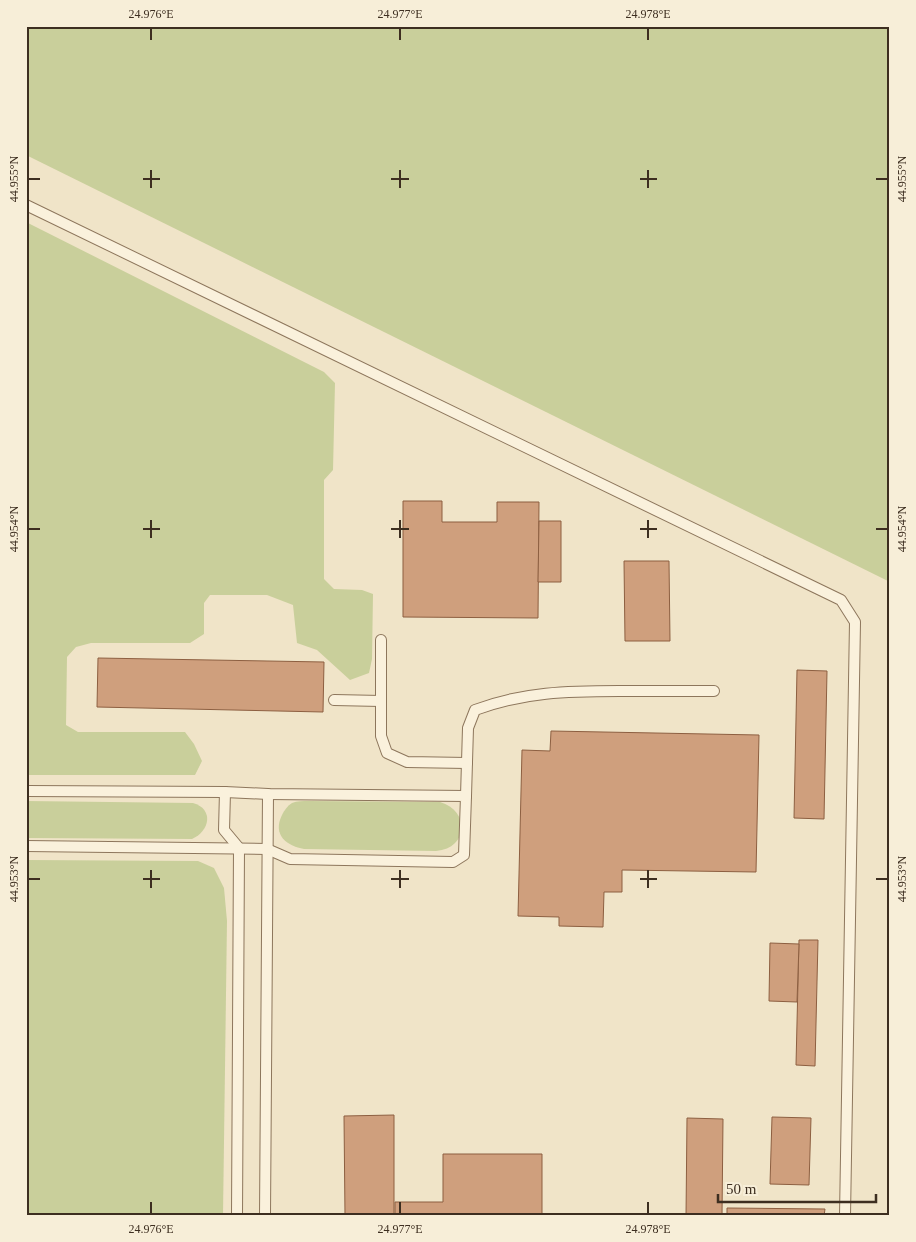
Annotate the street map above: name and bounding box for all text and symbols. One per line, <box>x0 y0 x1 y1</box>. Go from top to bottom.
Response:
text: 24.976°E <box>128 7 174 21</box>
text: 24.977°E <box>377 7 423 21</box>
text: 24.978°E <box>625 7 671 21</box>
text: 44.955°N <box>7 155 21 202</box>
text: 44.955°N <box>895 155 909 202</box>
text: 44.954°N <box>7 505 21 552</box>
text: 44.954°N <box>895 505 909 552</box>
text: 44.953°N <box>7 855 21 902</box>
text: 44.953°N <box>895 855 909 902</box>
scale bar <box>718 1172 876 1204</box>
text: 50 m <box>726 1181 757 1197</box>
text: 24.976°E <box>128 1222 174 1236</box>
text: 24.977°E <box>377 1222 423 1236</box>
text: 24.978°E <box>625 1222 671 1236</box>

